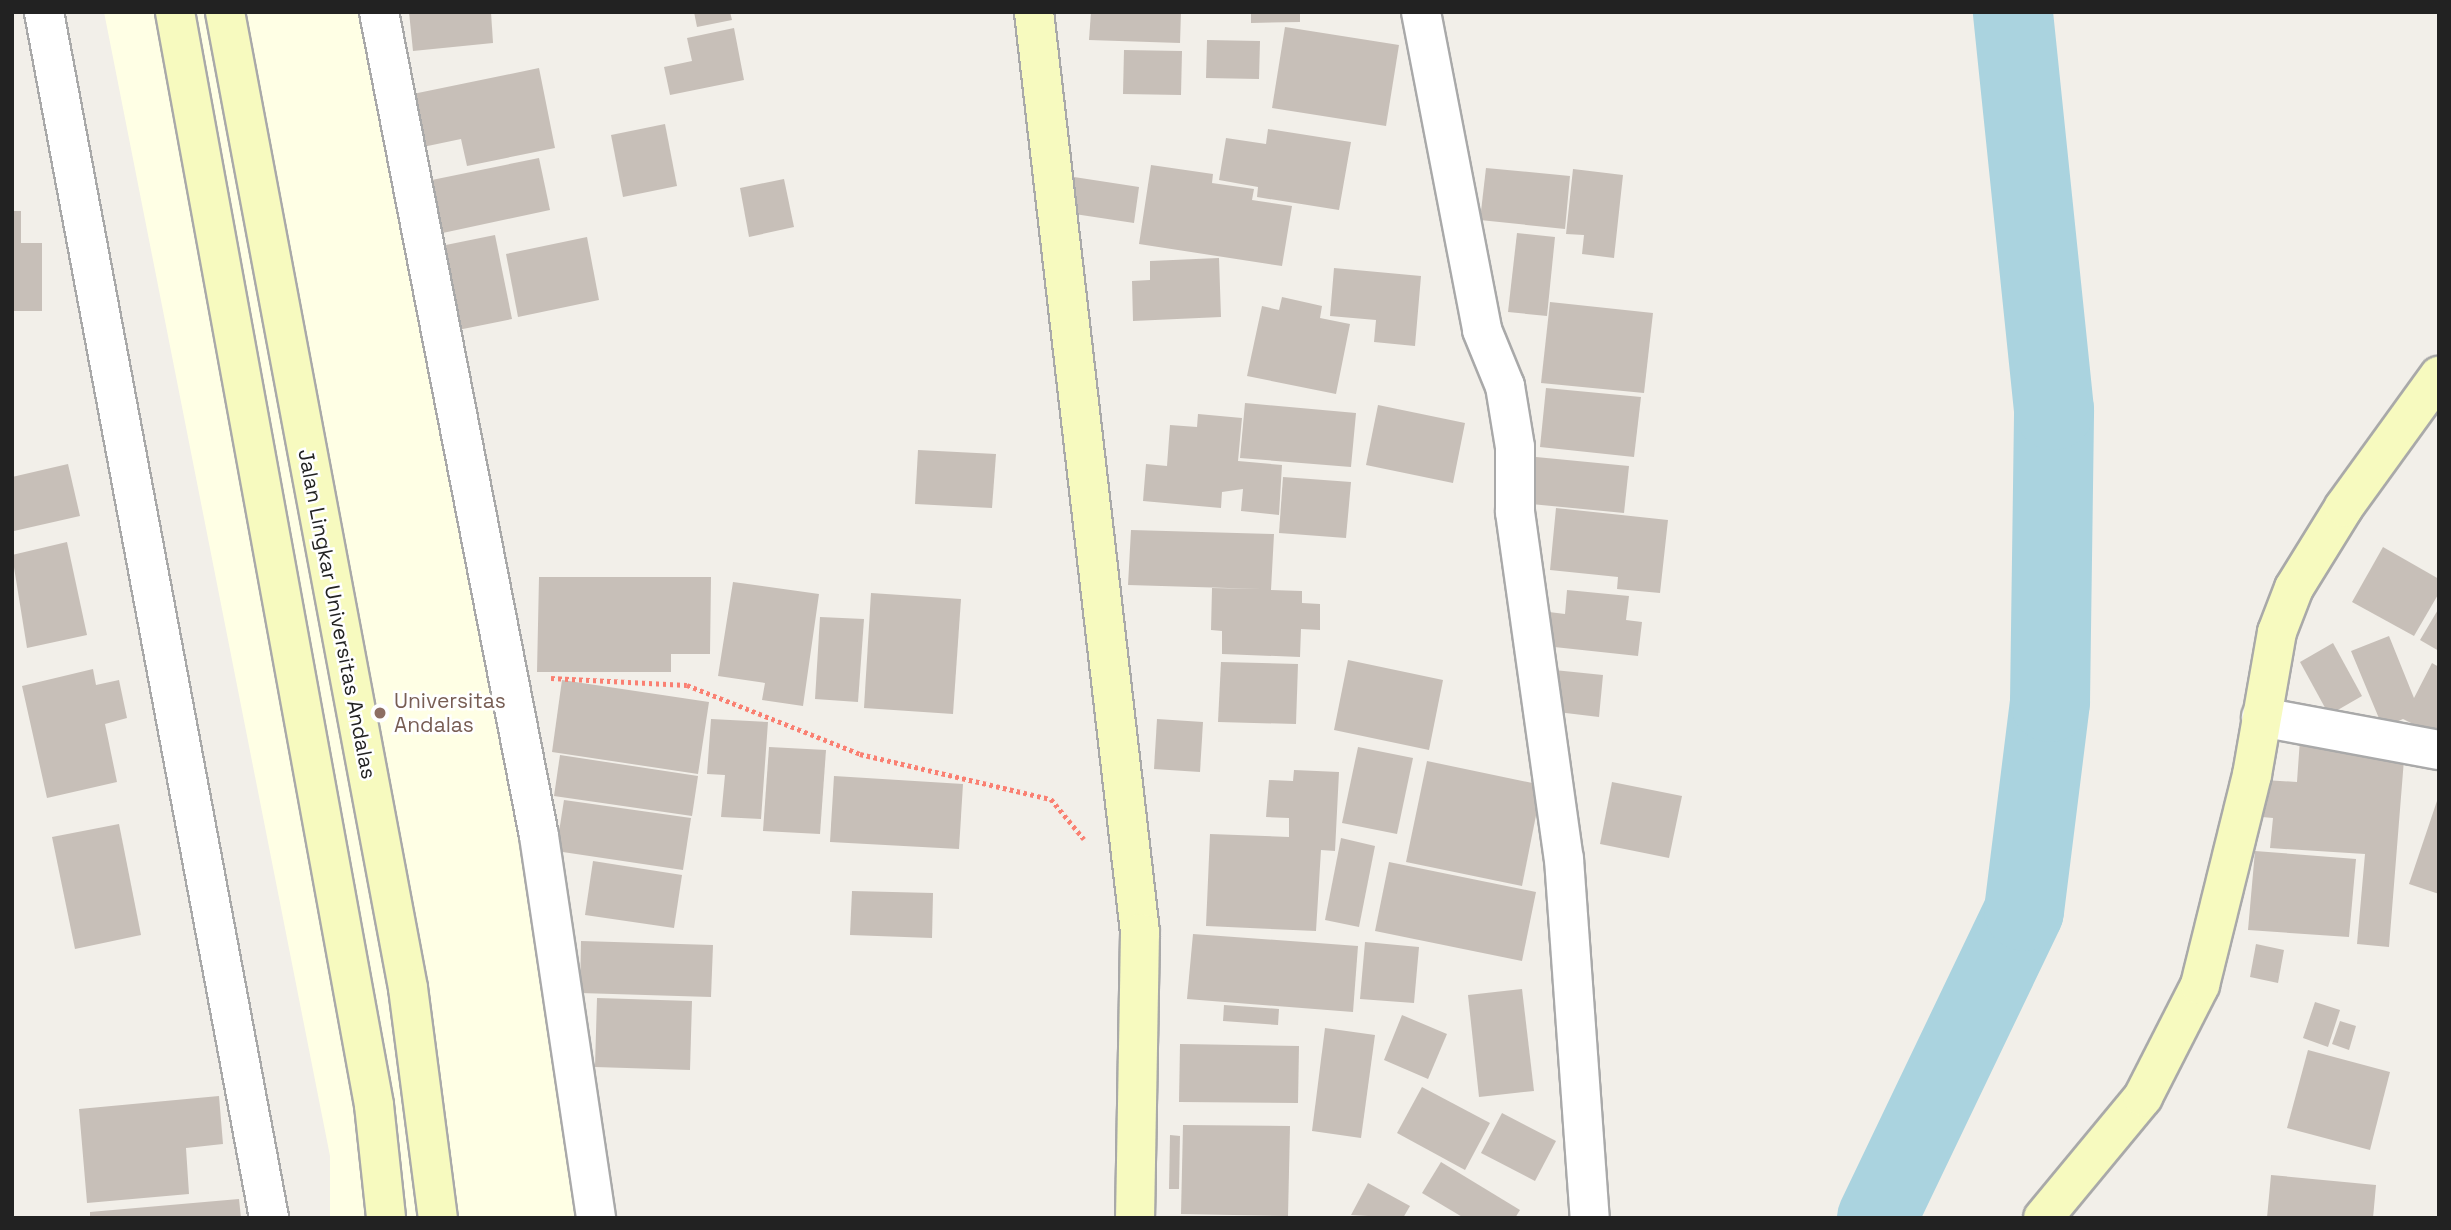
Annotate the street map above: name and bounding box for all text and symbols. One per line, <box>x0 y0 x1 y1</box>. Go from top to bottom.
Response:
street label: Jalan Lingkar Universitas Andalas <box>293 447 381 781</box>
place label: Universitas Andalas <box>394 688 506 738</box>
marker: Universitas Andalas <box>372 705 388 721</box>

